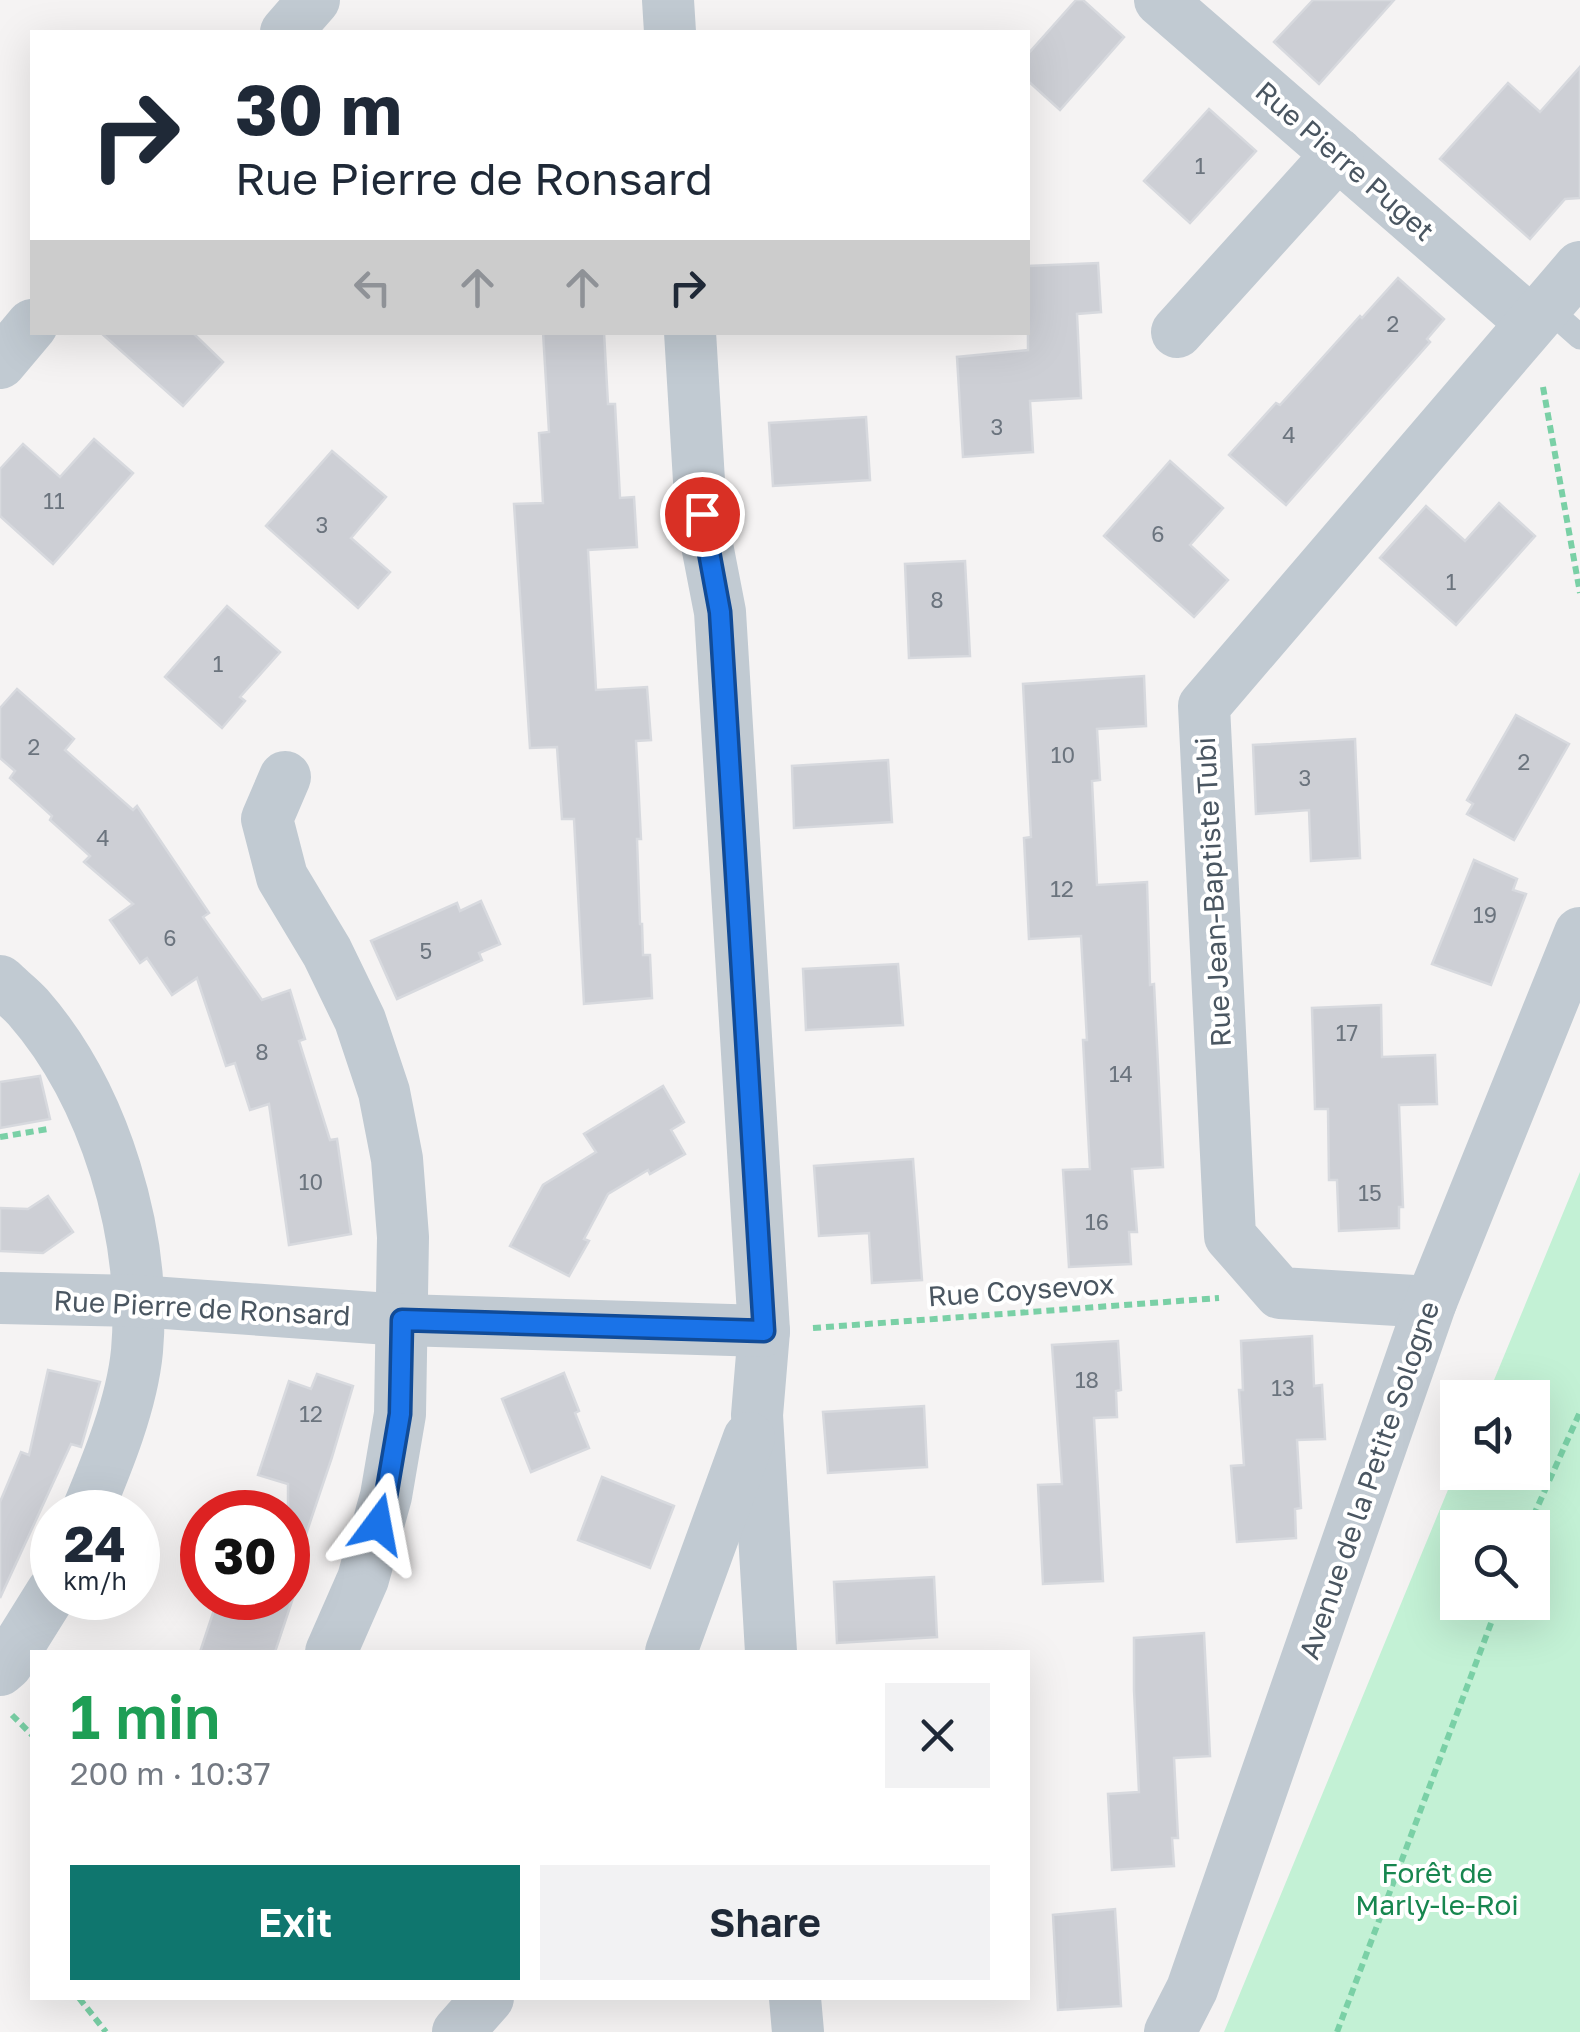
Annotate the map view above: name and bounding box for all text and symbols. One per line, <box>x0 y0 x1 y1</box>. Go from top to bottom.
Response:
text: 30 m <box>235 66 402 150</box>
icon: right <box>70 70 200 200</box>
street label: Rue Pierre Puget <box>1249 74 1441 247</box>
text: Rue Pierre de Ronsard <box>235 151 713 205</box>
house number: 1 <box>1195 152 1206 179</box>
icon: left <box>345 260 400 315</box>
icon: ahead <box>450 260 505 315</box>
icon: ahead <box>555 260 610 315</box>
icon: right <box>660 260 715 315</box>
house number: 2 <box>1387 310 1399 337</box>
house number: 3 <box>991 413 1003 440</box>
house number: 4 <box>1282 421 1296 448</box>
pin <box>660 472 745 557</box>
house number: 11 <box>43 487 65 514</box>
icon: arrive <box>675 487 730 542</box>
house number: 3 <box>316 511 328 538</box>
house number: 6 <box>1151 520 1165 547</box>
house number: 1 <box>1446 568 1457 595</box>
house number: 8 <box>930 586 944 613</box>
house number: 1 <box>213 650 224 677</box>
house number: 2 <box>28 733 40 760</box>
street label: Rue Jean-Baptiste Tubi <box>1188 736 1237 1048</box>
house number: 10 <box>1051 741 1075 768</box>
house number: 2 <box>1518 748 1530 775</box>
house number: 3 <box>1299 764 1311 791</box>
house number: 4 <box>96 824 110 851</box>
house number: 12 <box>1050 875 1074 902</box>
house number: 19 <box>1473 901 1497 928</box>
house number: 6 <box>163 924 177 951</box>
house number: 5 <box>420 937 432 964</box>
house number: 17 <box>1336 1019 1358 1046</box>
house number: 8 <box>255 1038 269 1065</box>
house number: 14 <box>1109 1060 1133 1087</box>
house number: 10 <box>299 1168 323 1195</box>
house number: 15 <box>1358 1179 1382 1206</box>
house number: 16 <box>1085 1208 1109 1235</box>
street label: Rue Coysevox <box>927 1267 1115 1312</box>
street label: Rue Pierre de Ronsard <box>53 1283 351 1332</box>
street label: Avenue de la Petite Sologne <box>1292 1297 1445 1663</box>
house number: 18 <box>1075 1366 1099 1393</box>
house number: 13 <box>1271 1374 1295 1401</box>
map controls <box>1440 1380 1550 1620</box>
button: sound <box>1440 1380 1550 1490</box>
house number: 12 <box>299 1400 323 1427</box>
position arrow <box>326 1472 430 1576</box>
speed limit sign: 30 <box>180 1490 310 1620</box>
button: search <box>1440 1510 1550 1620</box>
text: 24 <box>64 1513 126 1573</box>
text: km/h <box>63 1565 127 1596</box>
text: 1 min <box>70 1680 220 1752</box>
button: close <box>885 1683 990 1788</box>
text: 200 m · 10:37 <box>70 1754 271 1792</box>
park label: Forêt de Marly-le-Roi <box>1355 1856 1519 1921</box>
button: Exit <box>70 1865 520 1980</box>
button: Share <box>540 1865 990 1980</box>

